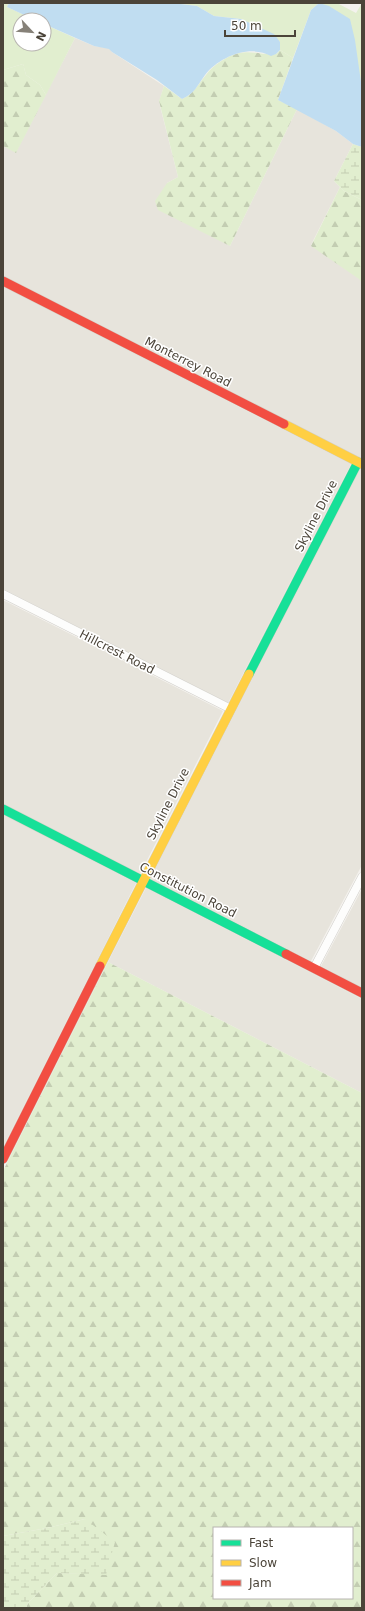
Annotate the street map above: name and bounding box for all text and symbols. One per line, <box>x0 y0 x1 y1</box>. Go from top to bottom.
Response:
north arrow <box>12 12 52 52</box>
scale bar <box>225 12 295 38</box>
text: 50 m <box>231 19 262 33</box>
text: N <box>33 29 48 43</box>
street label: Monterrey Road <box>142 334 234 390</box>
street label: Skyline Drive <box>292 478 340 554</box>
street label: Hillcrest Road <box>77 627 157 677</box>
street label: Skyline Drive <box>144 766 192 842</box>
street label: Constitution Road <box>137 860 239 920</box>
legend <box>213 1527 353 1599</box>
text: Fast <box>249 1536 273 1550</box>
text: Slow <box>249 1556 277 1570</box>
text: Jam <box>248 1576 272 1590</box>

